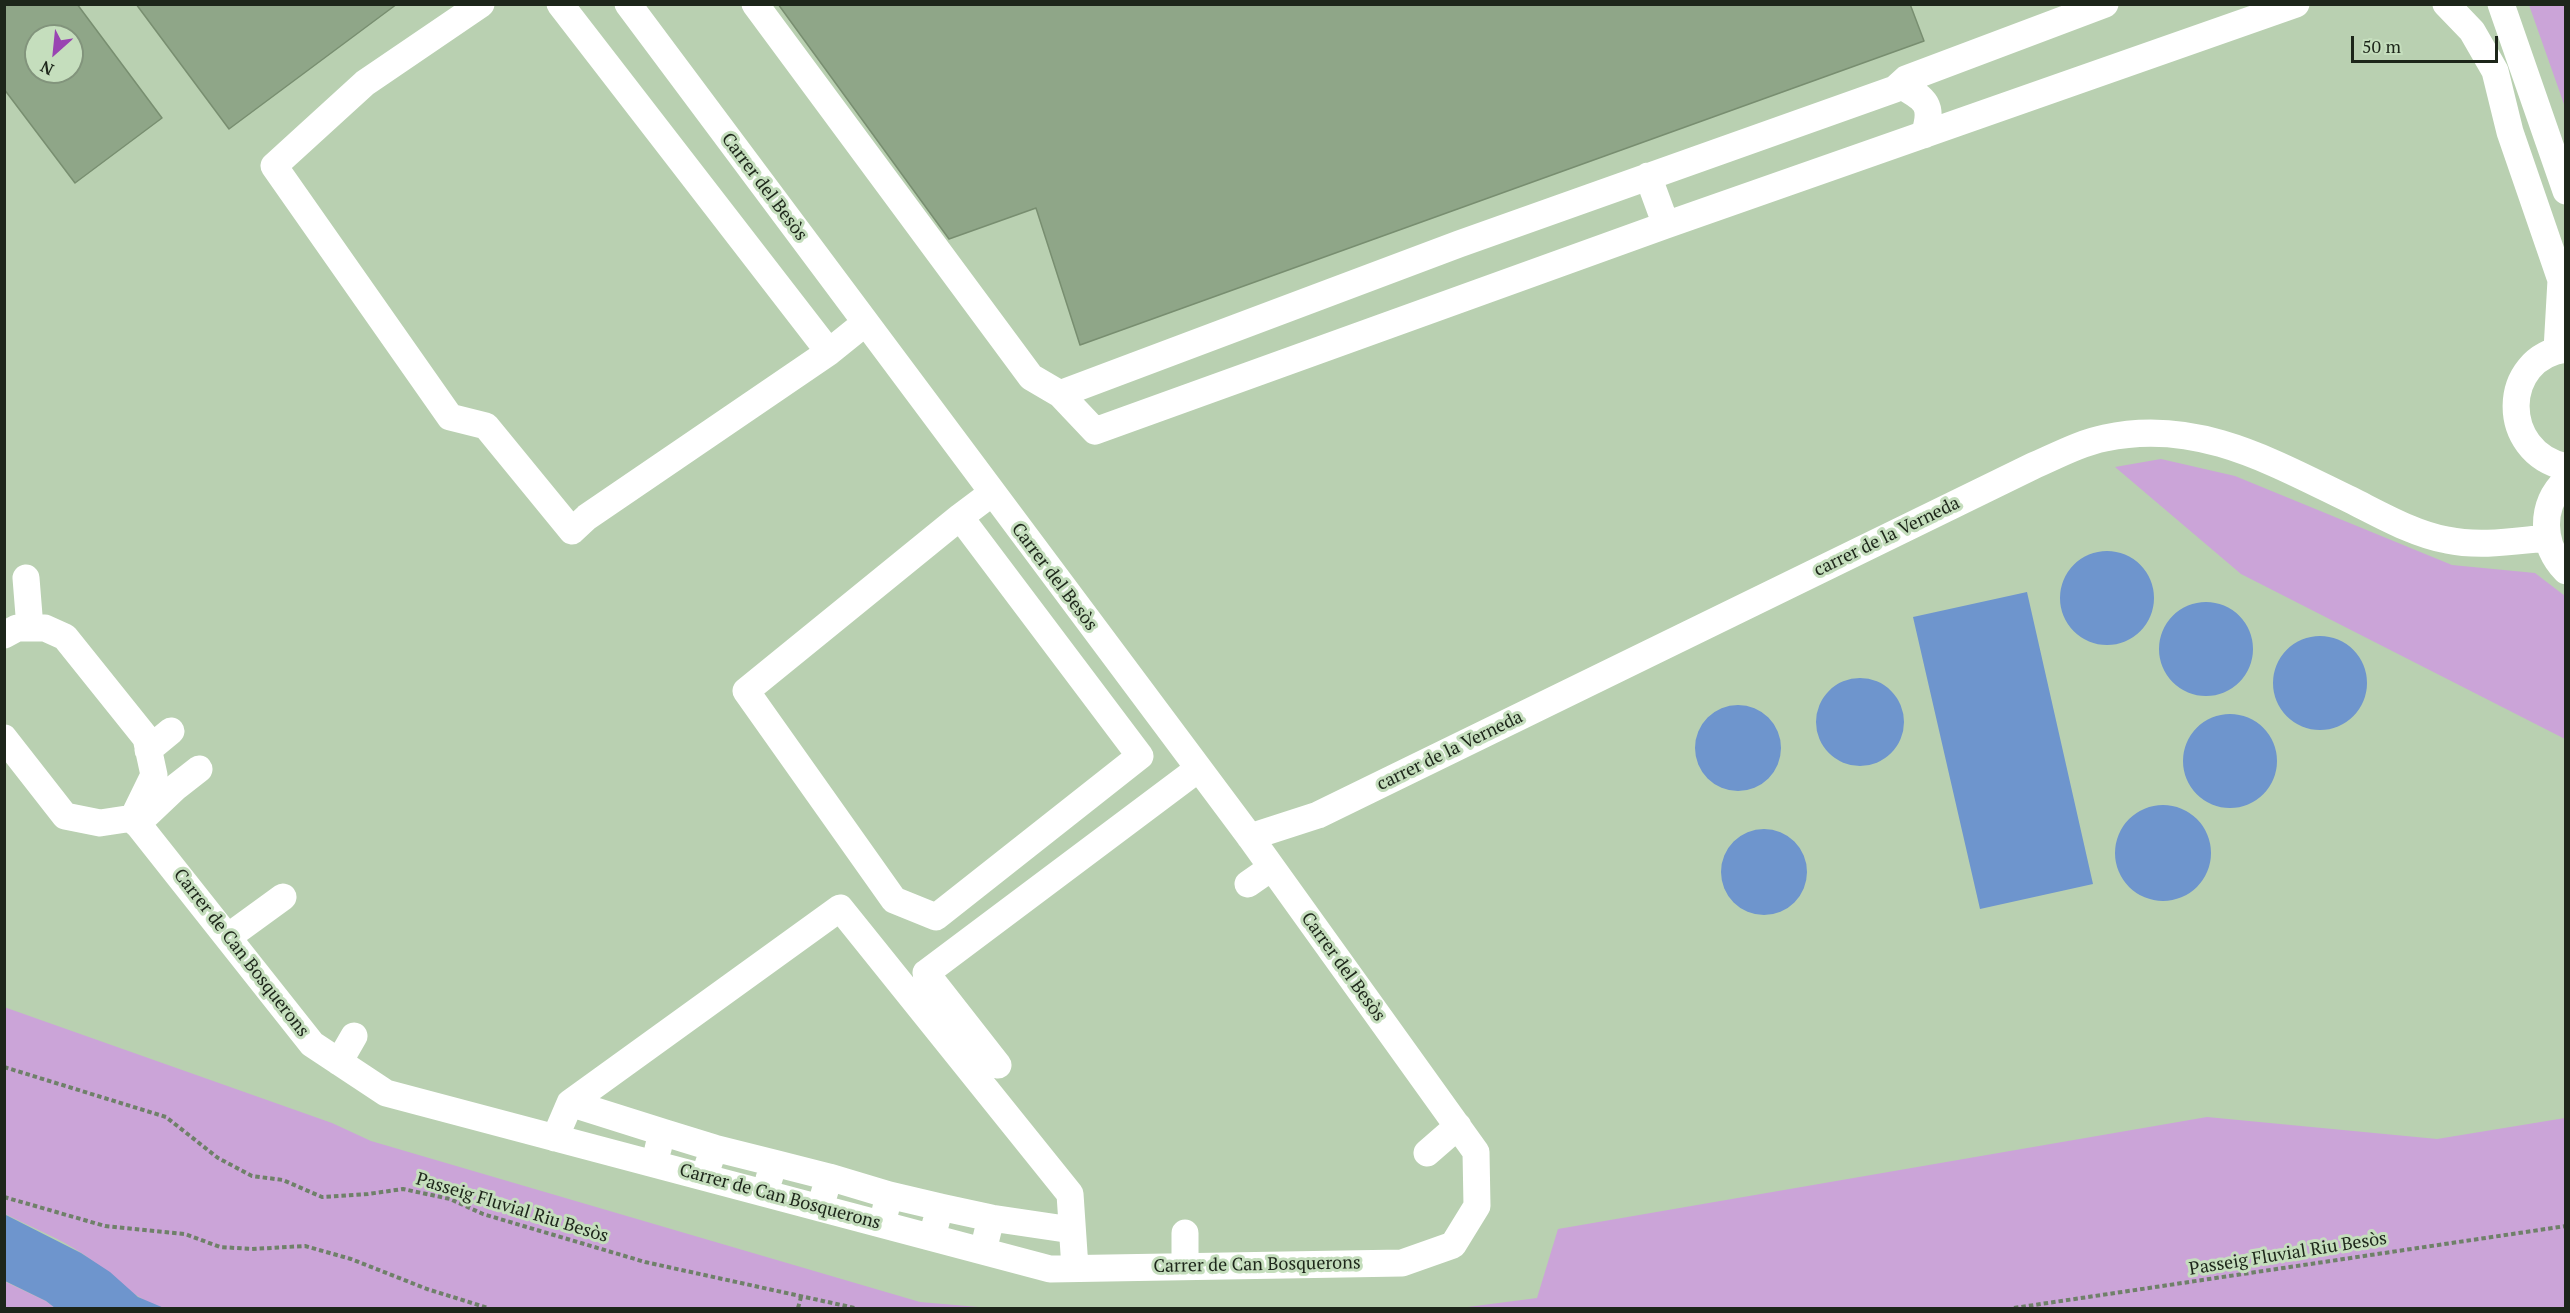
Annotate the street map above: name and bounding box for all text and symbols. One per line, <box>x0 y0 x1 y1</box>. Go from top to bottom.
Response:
north arrow <box>24 24 84 84</box>
scale bar <box>2354 24 2501 62</box>
text: 50 m <box>2362 34 2401 58</box>
text: N <box>36 56 57 81</box>
street label: Carrer del Besòs <box>716 129 812 245</box>
street label: carrer de la Verneda <box>1811 492 1963 582</box>
street label: Carrer del Besòs <box>1006 519 1102 635</box>
street label: carrer de la Verneda <box>1374 706 1526 796</box>
street label: Carrer de Can Bosquerons <box>169 865 313 1041</box>
street label: Carrer del Besòs <box>1296 908 1390 1026</box>
street label: Carrer de Can Bosquerons <box>677 1160 883 1234</box>
street label: Passeig Fluvial Riu Besòs <box>413 1168 611 1248</box>
street label: Passeig Fluvial Riu Besòs <box>2188 1228 2388 1280</box>
street label: Carrer de Can Bosquerons <box>1153 1252 1361 1278</box>

